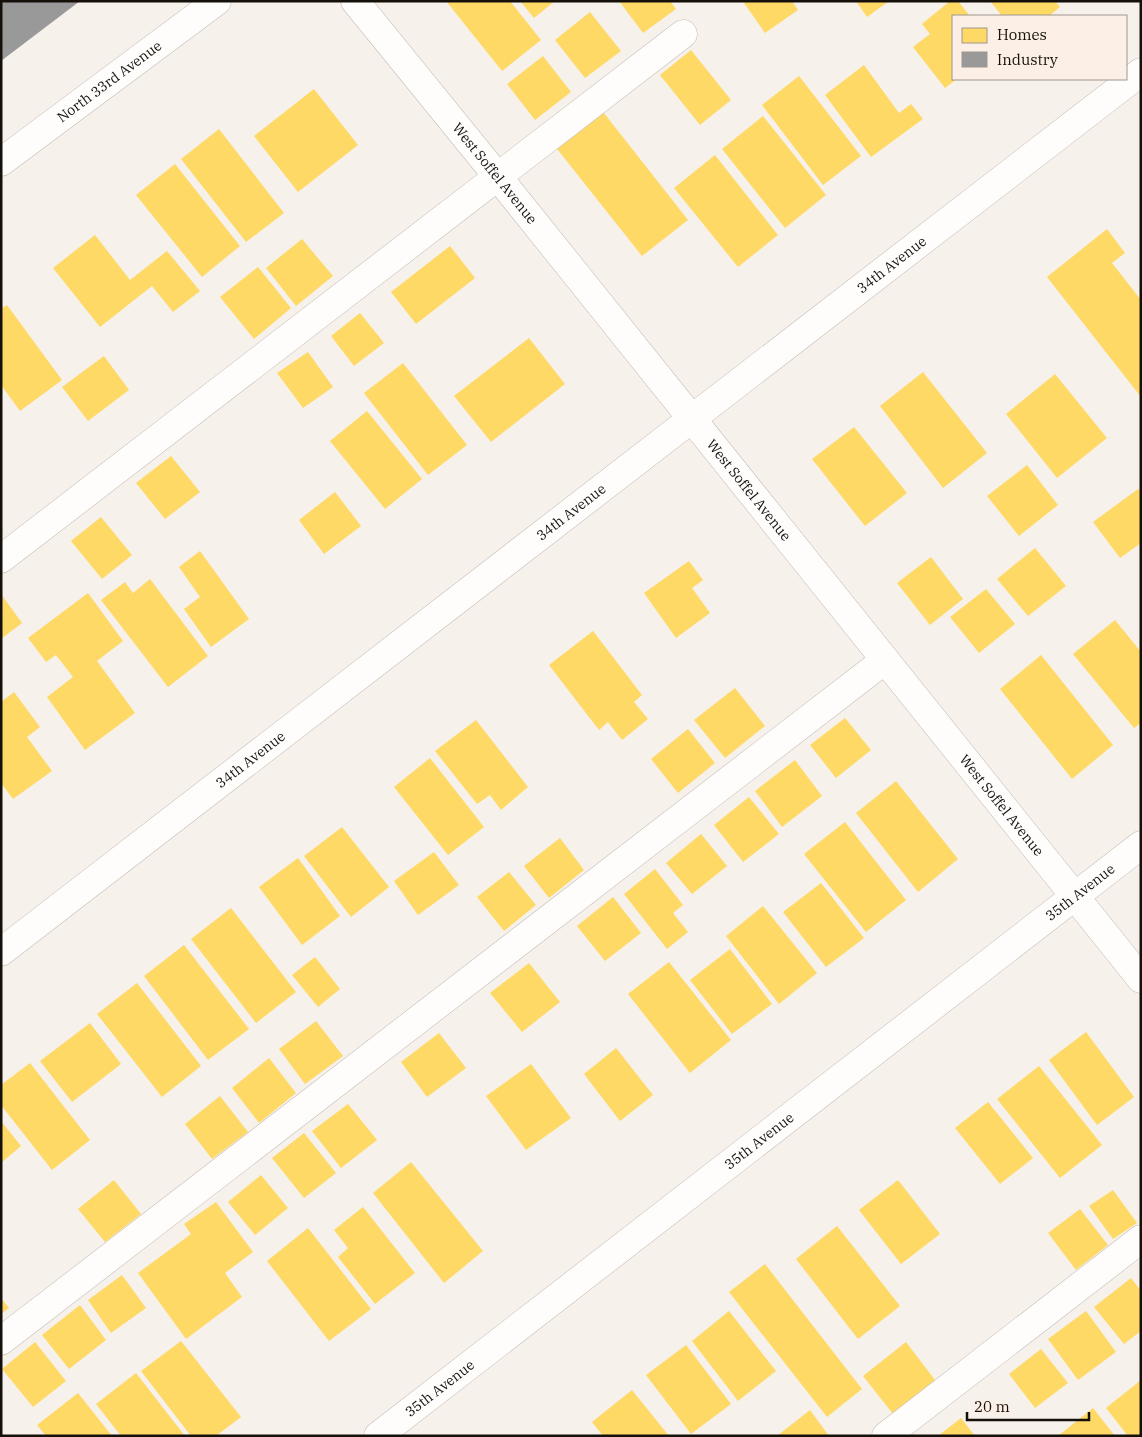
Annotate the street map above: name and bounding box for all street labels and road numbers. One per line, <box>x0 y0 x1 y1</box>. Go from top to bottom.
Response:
street label: North 33rd Avenue <box>53 36 165 126</box>
street label: West Soffel Avenue <box>449 119 541 228</box>
street label: 34th Avenue <box>853 232 930 297</box>
street label: West Soffel Avenue <box>703 436 795 545</box>
street label: 34th Avenue <box>533 480 609 545</box>
street label: 34th Avenue <box>212 727 289 792</box>
street label: West Soffel Avenue <box>956 751 1048 860</box>
street label: 35th Avenue <box>1042 860 1118 925</box>
street label: 35th Avenue <box>721 1108 797 1173</box>
street label: 35th Avenue <box>401 1356 478 1421</box>

